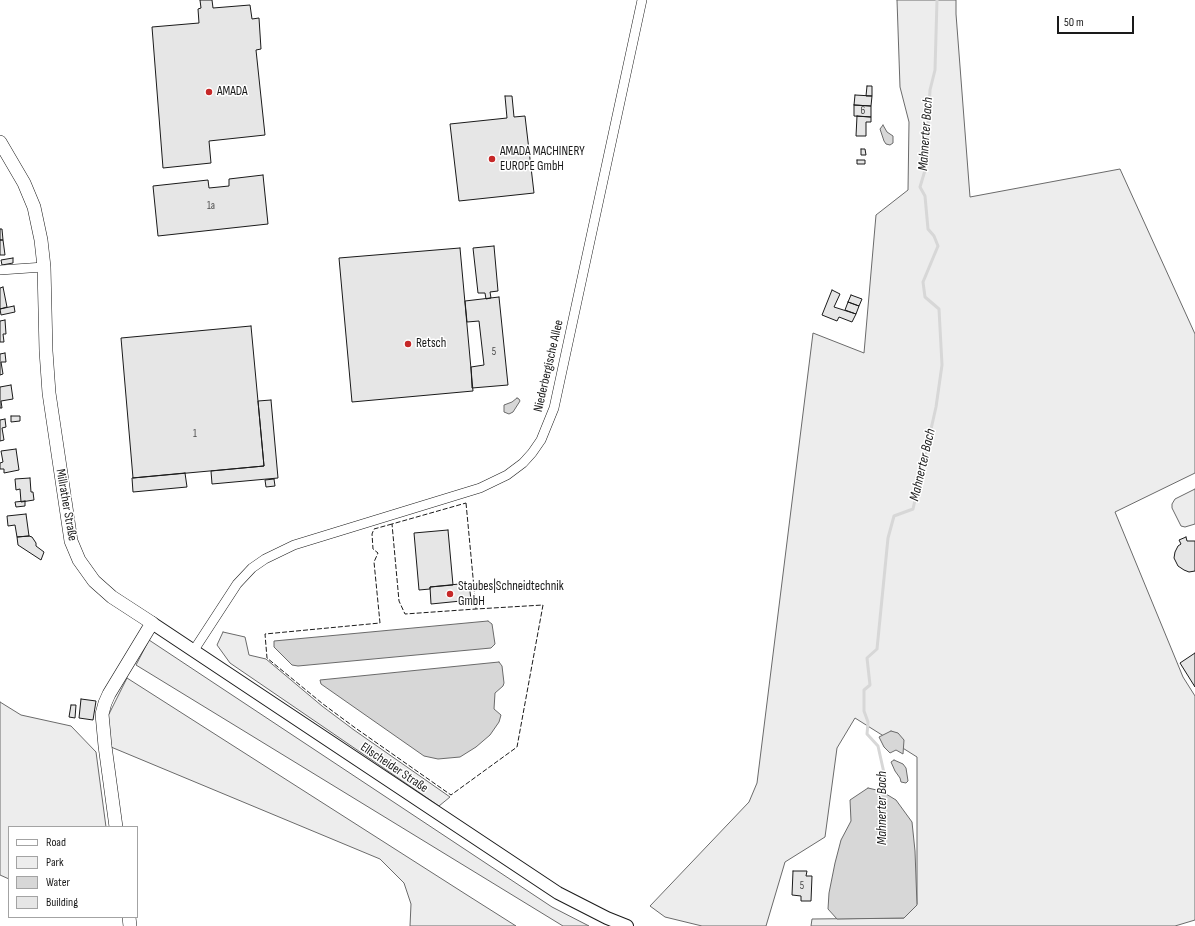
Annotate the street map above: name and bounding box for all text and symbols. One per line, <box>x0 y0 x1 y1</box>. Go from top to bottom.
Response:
scale bar <box>1059 8 1136 34</box>
text: 50 m <box>1064 15 1084 30</box>
place label: AMADA <box>217 84 248 100</box>
marker: AMADA <box>204 87 214 97</box>
water label: Mahnerter Bach <box>915 97 937 171</box>
house number: 6 <box>861 104 865 118</box>
place label: AMADA MACHINERY EUROPE GmbH <box>500 144 585 175</box>
marker: AMADA MACHINERY EUROPE GmbH <box>487 154 497 164</box>
house number: 1a <box>207 199 215 213</box>
street label: Niederbergische Allee <box>531 318 567 414</box>
place label: Retsch <box>416 336 446 352</box>
marker: Retsch <box>403 339 413 349</box>
house number: 5 <box>492 345 496 359</box>
house number: 1 <box>193 427 197 441</box>
water label: Mahnerter Bach <box>906 427 940 503</box>
street label: Millrather Straße <box>52 468 80 542</box>
place label: Staubes|Schneidtechnik GmbH <box>458 579 564 610</box>
marker: Staubes|Schneidtechnik GmbH <box>445 589 455 599</box>
street label: Ellscheider Straße <box>357 740 431 796</box>
water label: Mahnerter Bach <box>874 771 890 845</box>
legend <box>8 826 138 918</box>
text: Road <box>46 835 66 850</box>
text: Park <box>46 855 64 870</box>
text: Water <box>46 875 70 890</box>
house number: 5 <box>800 879 804 893</box>
text: Building <box>46 895 78 910</box>

